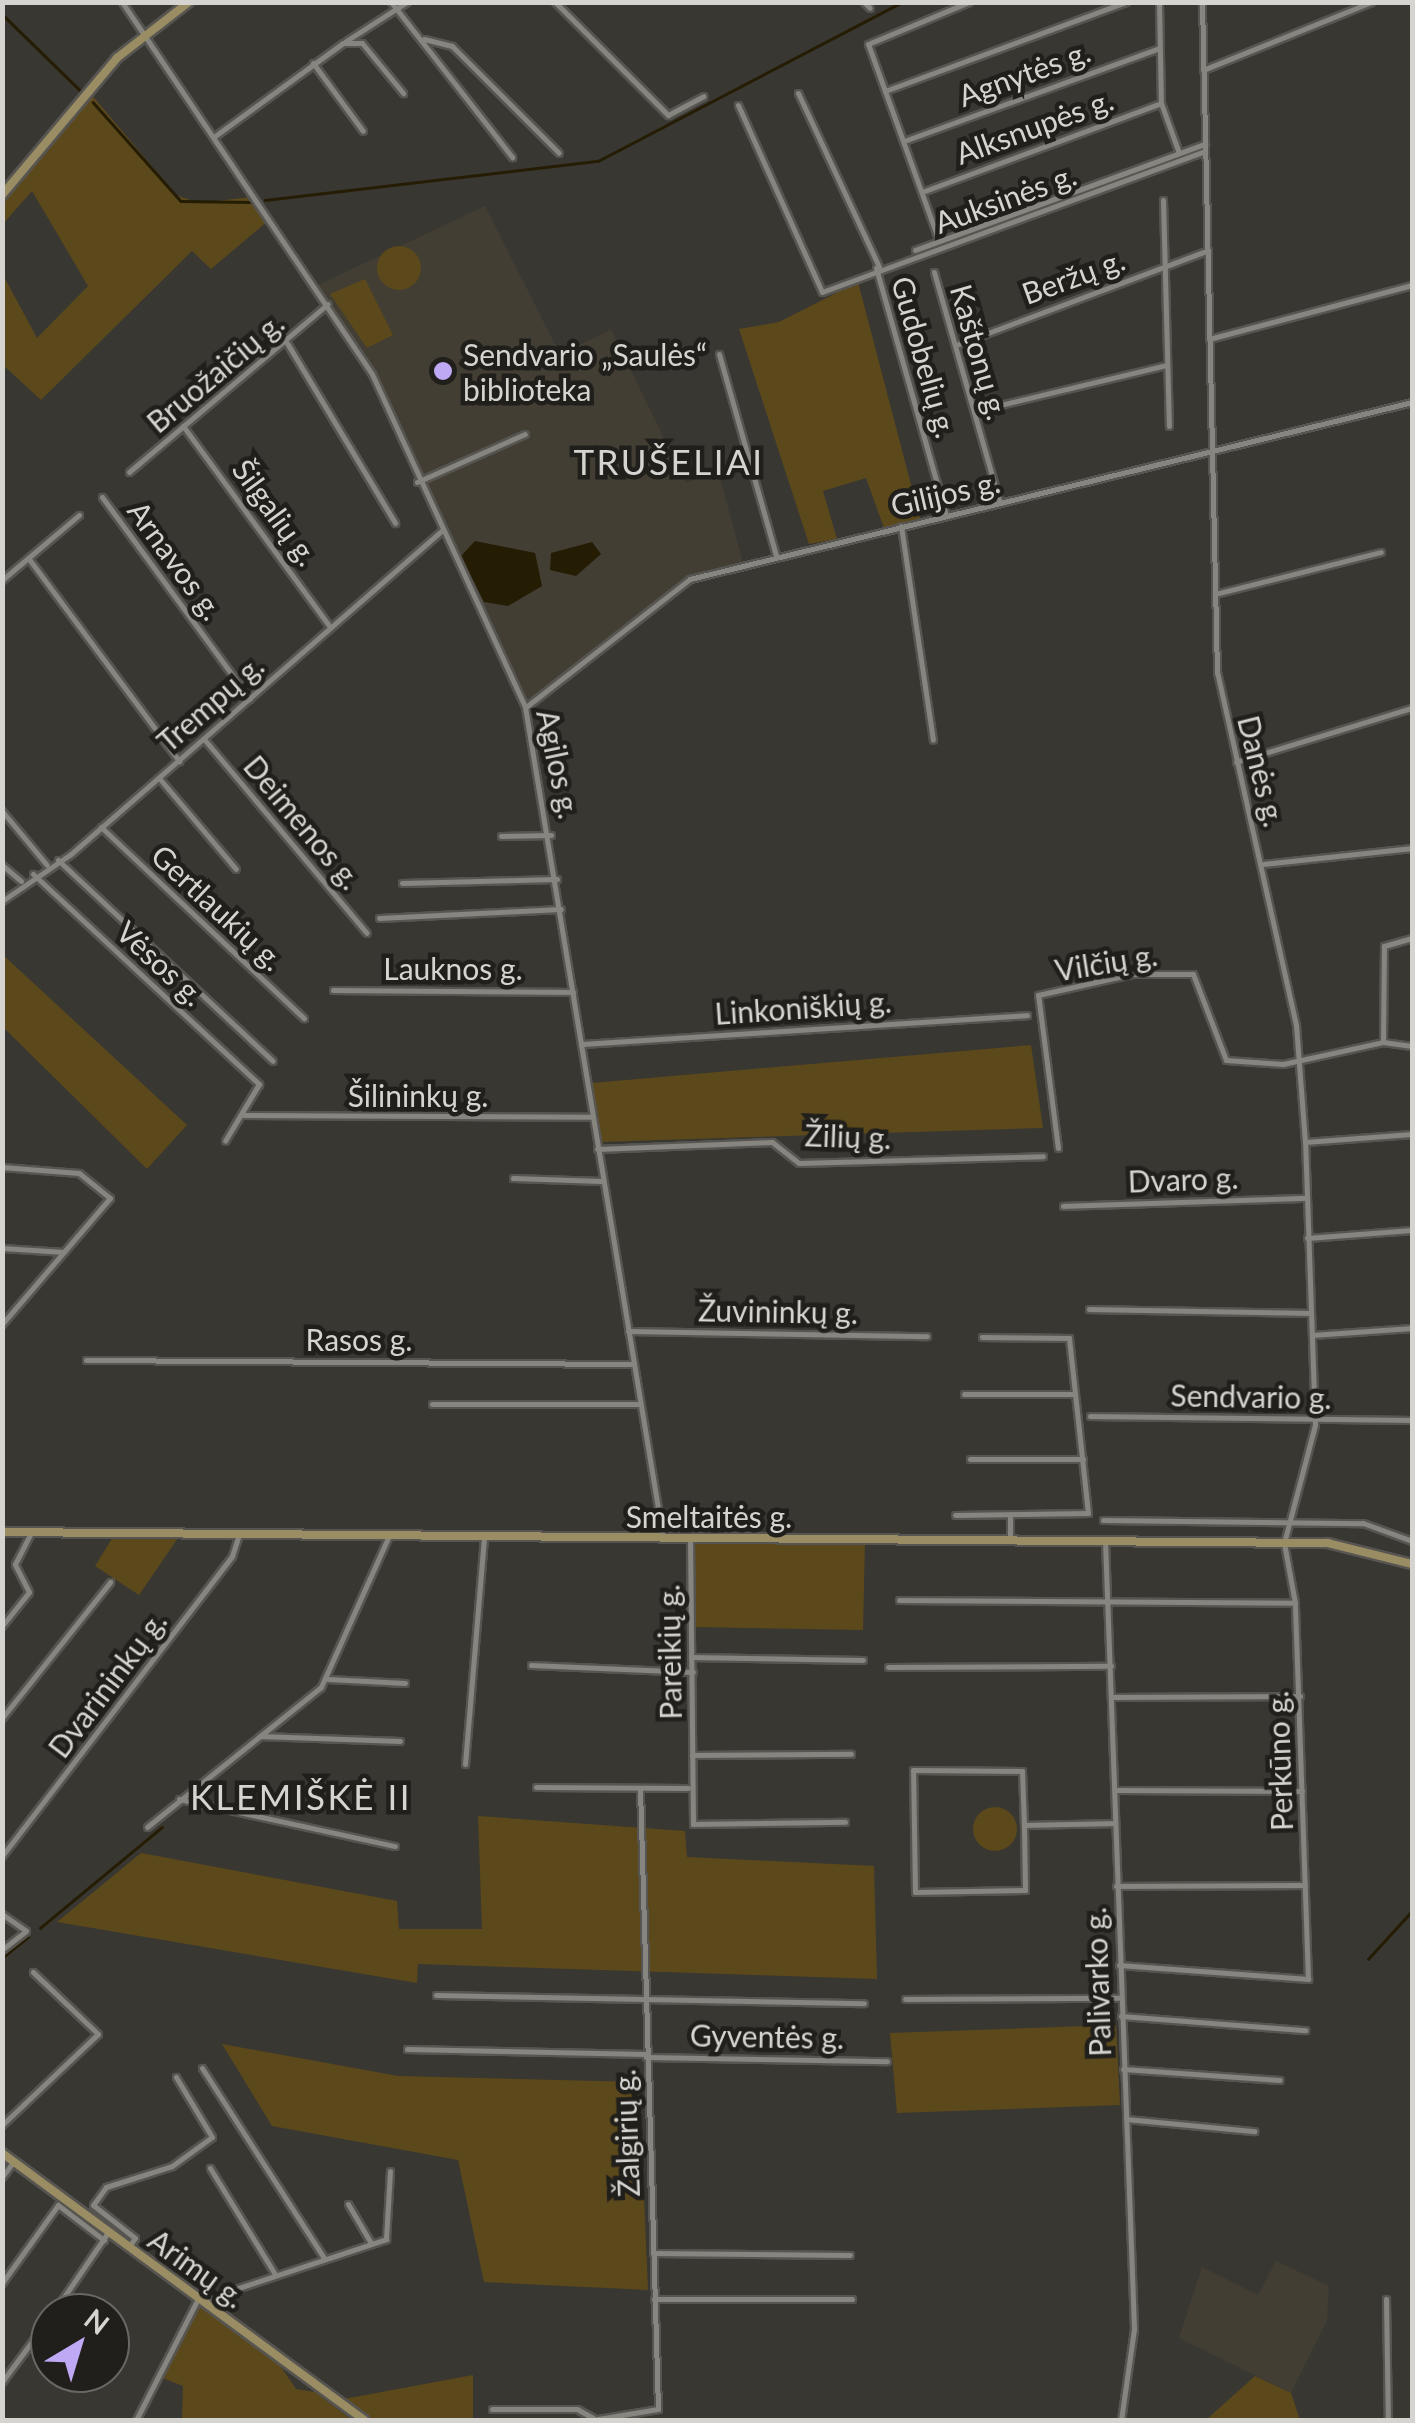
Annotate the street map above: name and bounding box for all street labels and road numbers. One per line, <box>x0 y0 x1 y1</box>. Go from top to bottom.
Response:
street label: Agnytės g. <box>953 33 1095 113</box>
street label: Alksnupės g. <box>950 81 1118 171</box>
street label: Auksinės g. <box>929 156 1081 240</box>
street label: Beržų g. <box>1017 241 1129 311</box>
street label: Gudobelių g. <box>885 272 965 442</box>
street label: Kaštonų g. <box>944 280 1016 424</box>
street label: Bruožaičių g. <box>139 304 291 440</box>
street label: Šilgalių g. <box>225 452 327 572</box>
street label: Gilijos g. <box>887 463 1003 523</box>
street label: Arnavos g. <box>121 494 231 626</box>
street label: Trempų g. <box>149 647 271 759</box>
street label: Agilos g. <box>530 706 588 822</box>
street label: Danės g. <box>1231 712 1293 830</box>
street label: Deimenos g. <box>237 748 369 896</box>
street label: Gertlaukių g. <box>144 837 292 977</box>
street label: Vėsos g. <box>110 913 212 1013</box>
street label: Vilčių g. <box>1052 936 1160 988</box>
street label: Lauknos g. <box>383 950 523 986</box>
street label: Linkoniškių g. <box>713 983 893 1031</box>
street label: Šilininkų g. <box>348 1077 488 1113</box>
street label: Žilių g. <box>804 1117 892 1155</box>
street label: Dvaro g. <box>1127 1159 1239 1199</box>
street label: Žuvininkų g. <box>698 1292 858 1330</box>
street label: Rasos g. <box>306 1321 412 1357</box>
street label: Sendvario g. <box>1170 1377 1332 1415</box>
street label: Smeltaitės g. <box>626 1498 792 1534</box>
street label: Pareikių g. <box>650 1584 688 1720</box>
street label: Dvarininkų g. <box>40 1604 174 1764</box>
street label: Perkūno g. <box>1259 1690 1299 1832</box>
street label: Palivarko g. <box>1076 1907 1118 2057</box>
street label: Gyventės g. <box>690 2017 844 2055</box>
street label: Žalgirių g. <box>606 2068 646 2198</box>
street label: Arimų g. <box>142 2221 252 2315</box>

